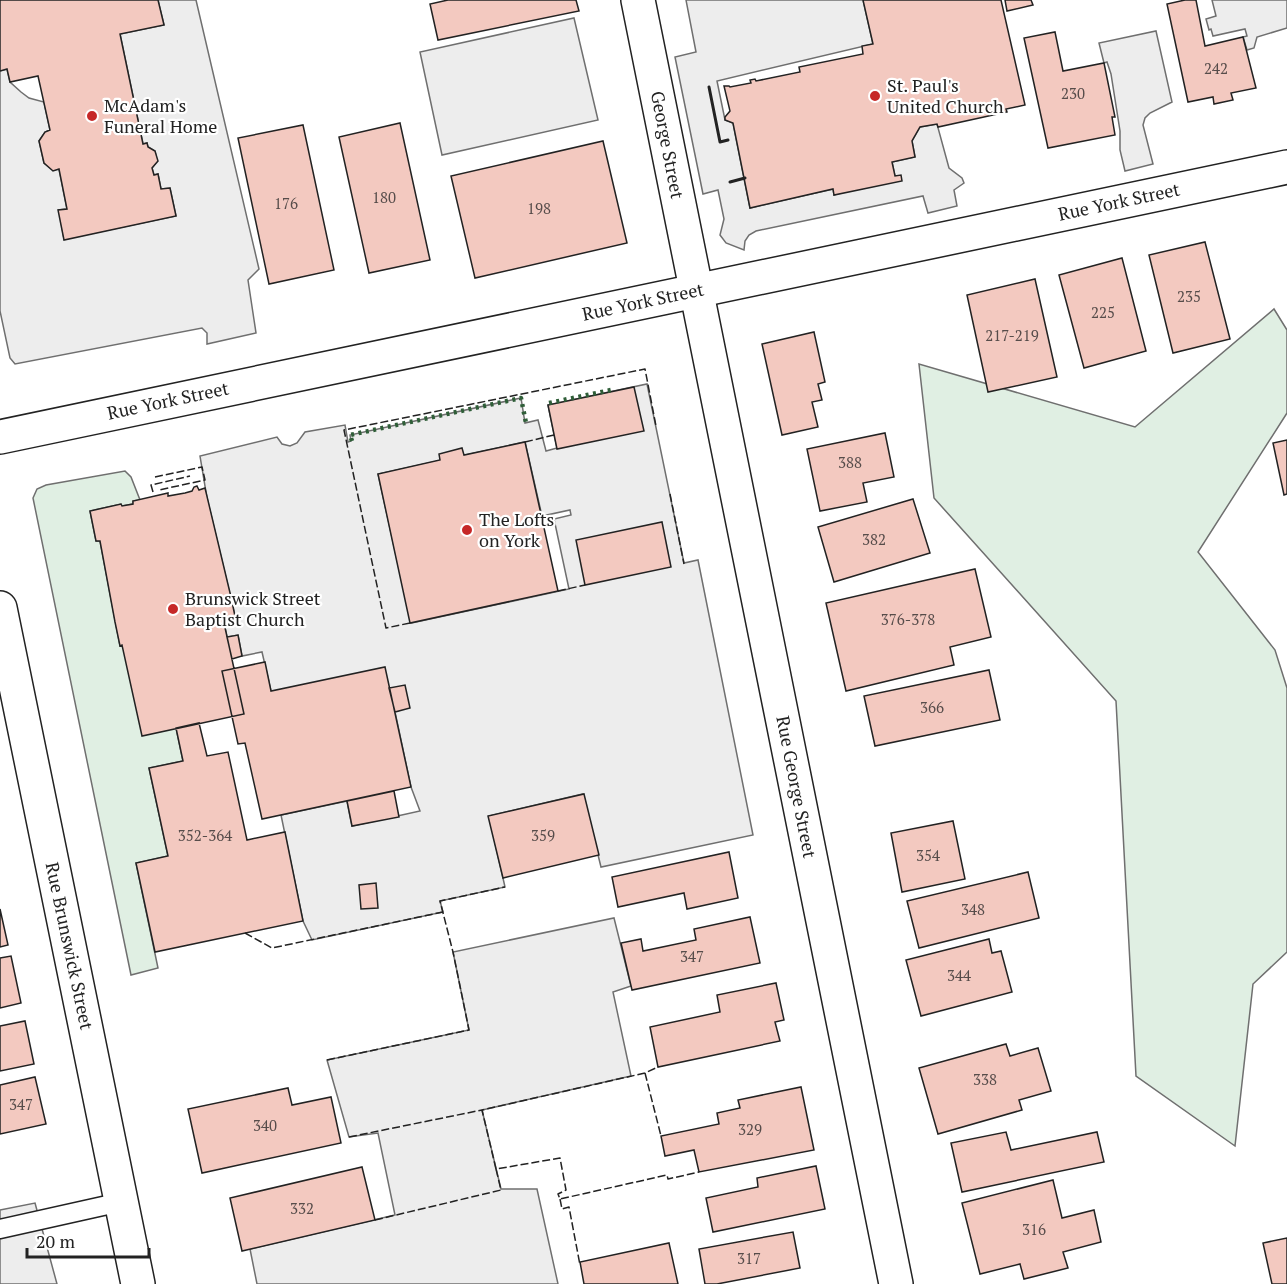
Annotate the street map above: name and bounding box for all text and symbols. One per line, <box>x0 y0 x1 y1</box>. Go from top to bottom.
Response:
house number: 242 <box>1204 58 1228 78</box>
place label: St. Paul's United Church <box>887 73 1004 118</box>
house number: 230 <box>1061 83 1085 103</box>
street label: George Street <box>646 89 690 201</box>
marker: St. Paul's United Church <box>868 89 882 103</box>
place label: McAdam's Funeral Home <box>104 93 217 138</box>
marker: McAdam's Funeral Home <box>85 109 99 123</box>
street label: Rue York Street <box>1056 176 1182 226</box>
house number: 180 <box>372 187 396 207</box>
house number: 176 <box>274 193 298 213</box>
house number: 198 <box>527 198 551 218</box>
street label: Rue York Street <box>580 276 706 326</box>
house number: 235 <box>1177 286 1201 306</box>
house number: 225 <box>1091 302 1115 322</box>
house number: 217-219 <box>985 325 1039 345</box>
street label: Rue York Street <box>105 375 231 425</box>
house number: 388 <box>838 452 862 472</box>
place label: The Lofts on York <box>479 507 554 552</box>
marker: The Lofts on York <box>460 523 474 537</box>
house number: 382 <box>862 529 886 549</box>
place label: Brunswick Street Baptist Church <box>185 586 321 631</box>
marker: Brunswick Street Baptist Church <box>166 602 180 616</box>
house number: 376-378 <box>881 609 935 629</box>
house number: 366 <box>920 697 944 717</box>
street label: Rue George Street <box>771 714 823 860</box>
house number: 352-364 <box>178 825 232 845</box>
house number: 359 <box>531 825 555 845</box>
house number: 354 <box>916 845 940 865</box>
street label: Rue Brunswick Street <box>41 860 100 1032</box>
house number: 348 <box>961 899 985 919</box>
house number: 347 <box>680 946 704 966</box>
house number: 344 <box>947 965 971 985</box>
house number: 338 <box>973 1069 997 1089</box>
house number: 347 <box>9 1094 33 1114</box>
house number: 340 <box>253 1115 277 1135</box>
house number: 329 <box>738 1119 762 1139</box>
house number: 332 <box>290 1198 314 1218</box>
house number: 316 <box>1022 1219 1046 1239</box>
scale bar <box>27 1221 148 1259</box>
text: 20 m <box>36 1229 76 1253</box>
house number: 317 <box>737 1248 761 1268</box>

